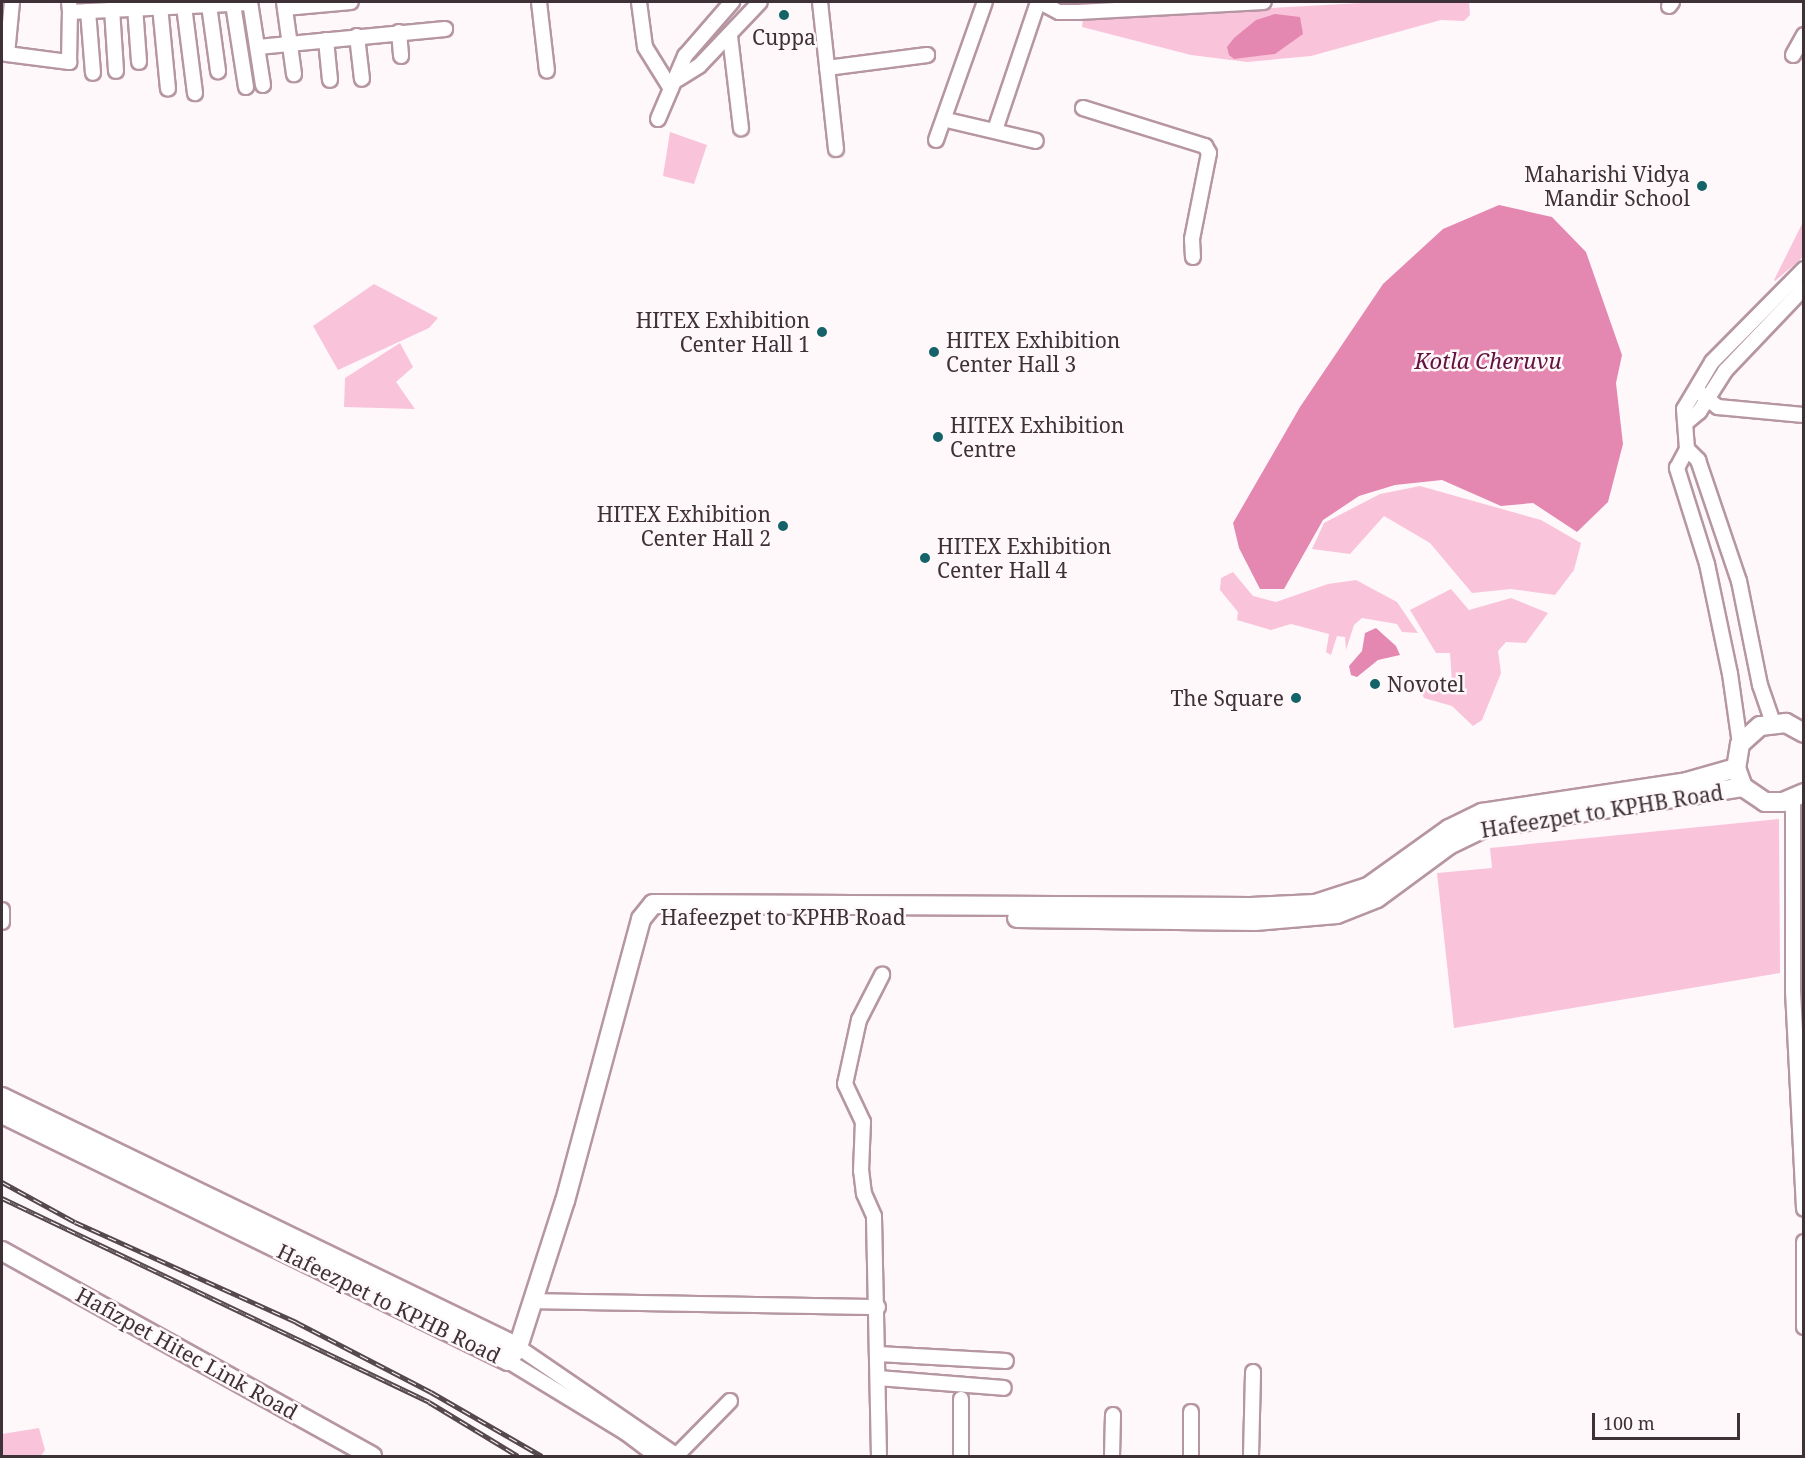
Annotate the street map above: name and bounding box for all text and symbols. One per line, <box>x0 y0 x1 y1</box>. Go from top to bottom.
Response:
marker: Cuppa <box>777 8 791 22</box>
place label: Cuppa <box>752 24 816 50</box>
place label: Maharishi Vidya Mandir School <box>1524 161 1690 211</box>
marker: Maharishi Vidya Mandir School <box>1695 179 1709 193</box>
place label: HITEX Exhibition Center Hall 1 <box>636 307 810 357</box>
marker: HITEX Exhibition Center Hall 1 <box>815 325 829 339</box>
place label: HITEX Exhibition Center Hall 3 <box>946 327 1120 377</box>
marker: HITEX Exhibition Center Hall 3 <box>927 345 941 359</box>
water label: Kotla Cheruvu <box>1414 348 1562 374</box>
place label: HITEX Exhibition Centre <box>950 412 1124 462</box>
marker: HITEX Exhibition Centre <box>931 430 945 444</box>
place label: HITEX Exhibition Center Hall 2 <box>597 501 771 551</box>
marker: HITEX Exhibition Center Hall 2 <box>776 519 790 533</box>
place label: HITEX Exhibition Center Hall 4 <box>937 533 1111 583</box>
marker: HITEX Exhibition Center Hall 4 <box>918 551 932 565</box>
place label: Novotel <box>1387 671 1465 697</box>
marker: Novotel <box>1368 677 1382 691</box>
place label: The Square <box>1170 685 1284 711</box>
marker: The Square <box>1289 691 1303 705</box>
street label: Hafeezpet to KPHB Road <box>1479 779 1725 843</box>
street label: Hafeezpet to KPHB Road <box>660 904 906 930</box>
street label: Hafeezpet to KPHB Road <box>273 1238 505 1368</box>
street label: Hafizpet Hitec Link Road <box>72 1281 302 1425</box>
scale bar <box>1595 1401 1744 1439</box>
text: 100 m <box>1603 1411 1655 1435</box>

